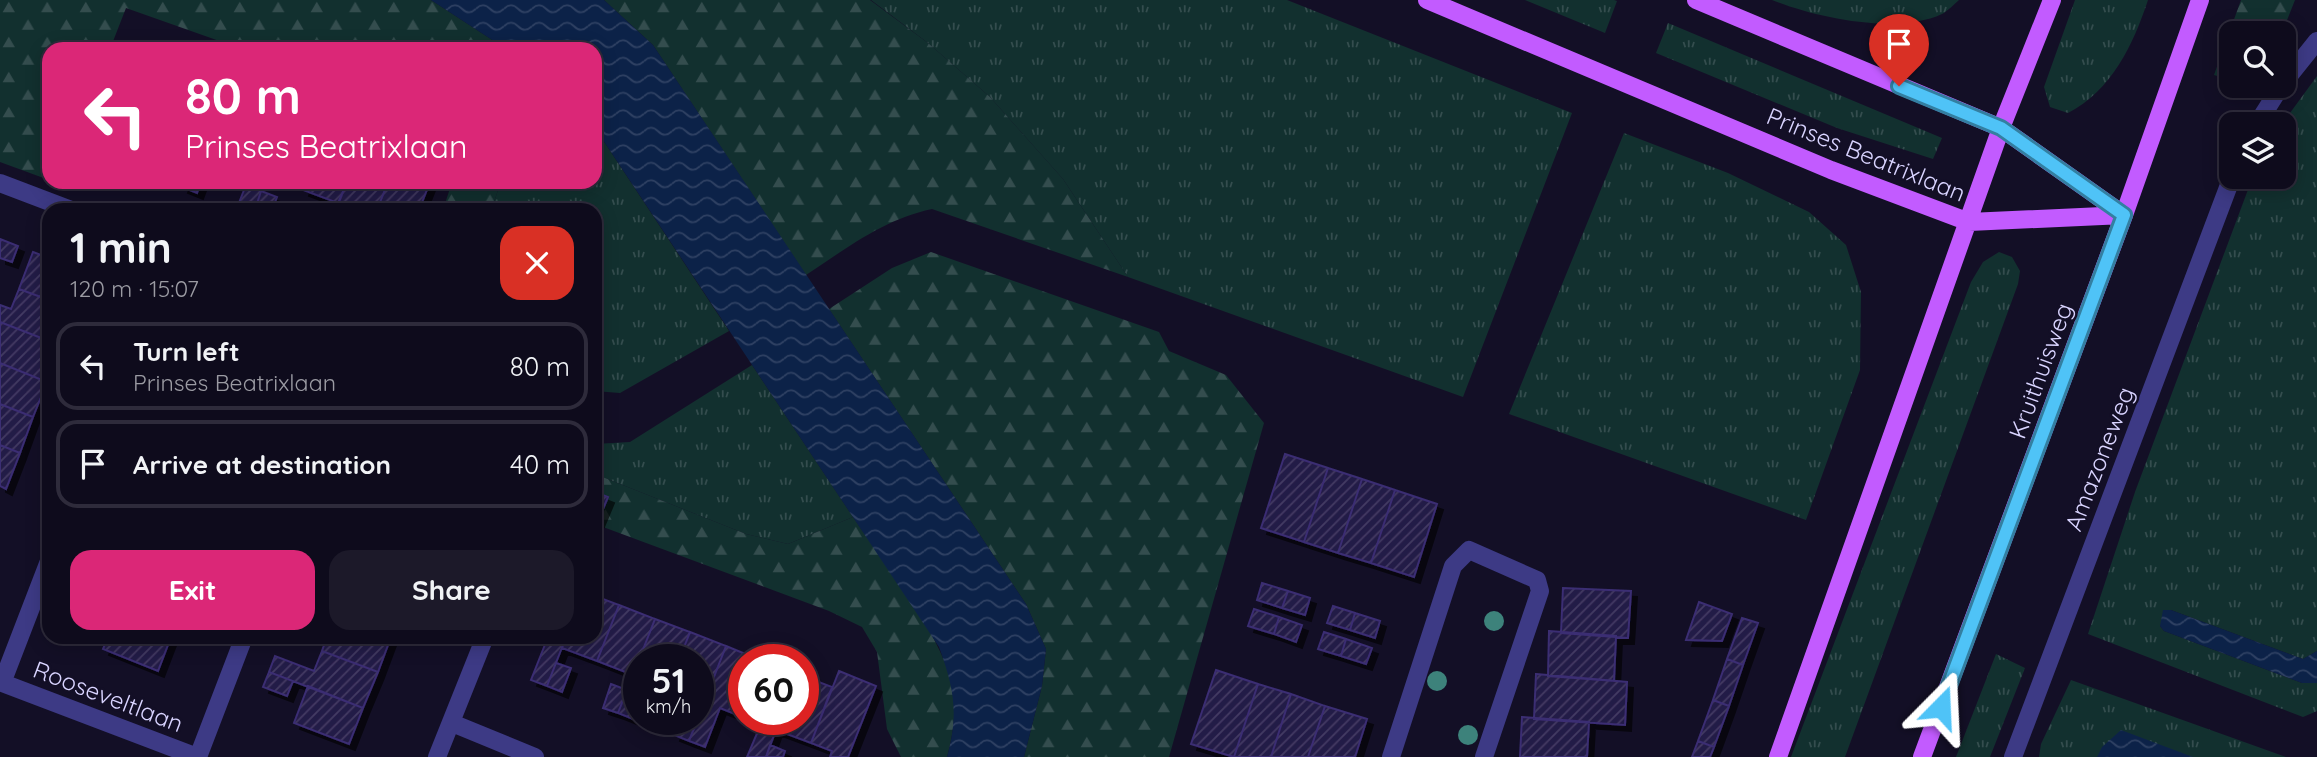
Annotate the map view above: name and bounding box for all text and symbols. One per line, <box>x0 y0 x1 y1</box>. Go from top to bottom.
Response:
pin <box>1869 14 1929 86</box>
map controls <box>2219 21 2296 189</box>
button: search <box>2219 21 2296 98</box>
icon: arrive <box>1880 25 1918 63</box>
text: 80 m <box>185 65 301 126</box>
icon: left <box>70 70 161 161</box>
street label: Prinses Beatrixlaan <box>1763 100 1970 208</box>
button: layers <box>2219 112 2296 189</box>
text: Prinses Beatrixlaan <box>185 126 467 166</box>
text: 1 min <box>70 221 172 274</box>
button: close <box>500 226 574 300</box>
text: 120 m · 15:07 <box>70 274 199 303</box>
street label: Kruithuisweg <box>2002 299 2078 443</box>
text: Turn left <box>133 335 240 368</box>
icon: left <box>74 347 112 385</box>
text: 80 m <box>510 350 570 383</box>
text: Prinses Beatrixlaan <box>133 368 336 397</box>
street label: Amazoneweg <box>2058 382 2140 535</box>
icon: arrive <box>74 445 112 483</box>
text: Arrive at destination <box>133 448 391 481</box>
text: 40 m <box>510 448 570 481</box>
button: Exit <box>70 550 315 630</box>
button: Share <box>329 550 574 630</box>
speed limit sign: 60 <box>728 644 819 735</box>
street label: Rooseveltlaan <box>29 654 188 738</box>
text: 51 <box>652 658 685 702</box>
position arrow <box>1904 670 1978 744</box>
text: km/h <box>646 695 691 718</box>

